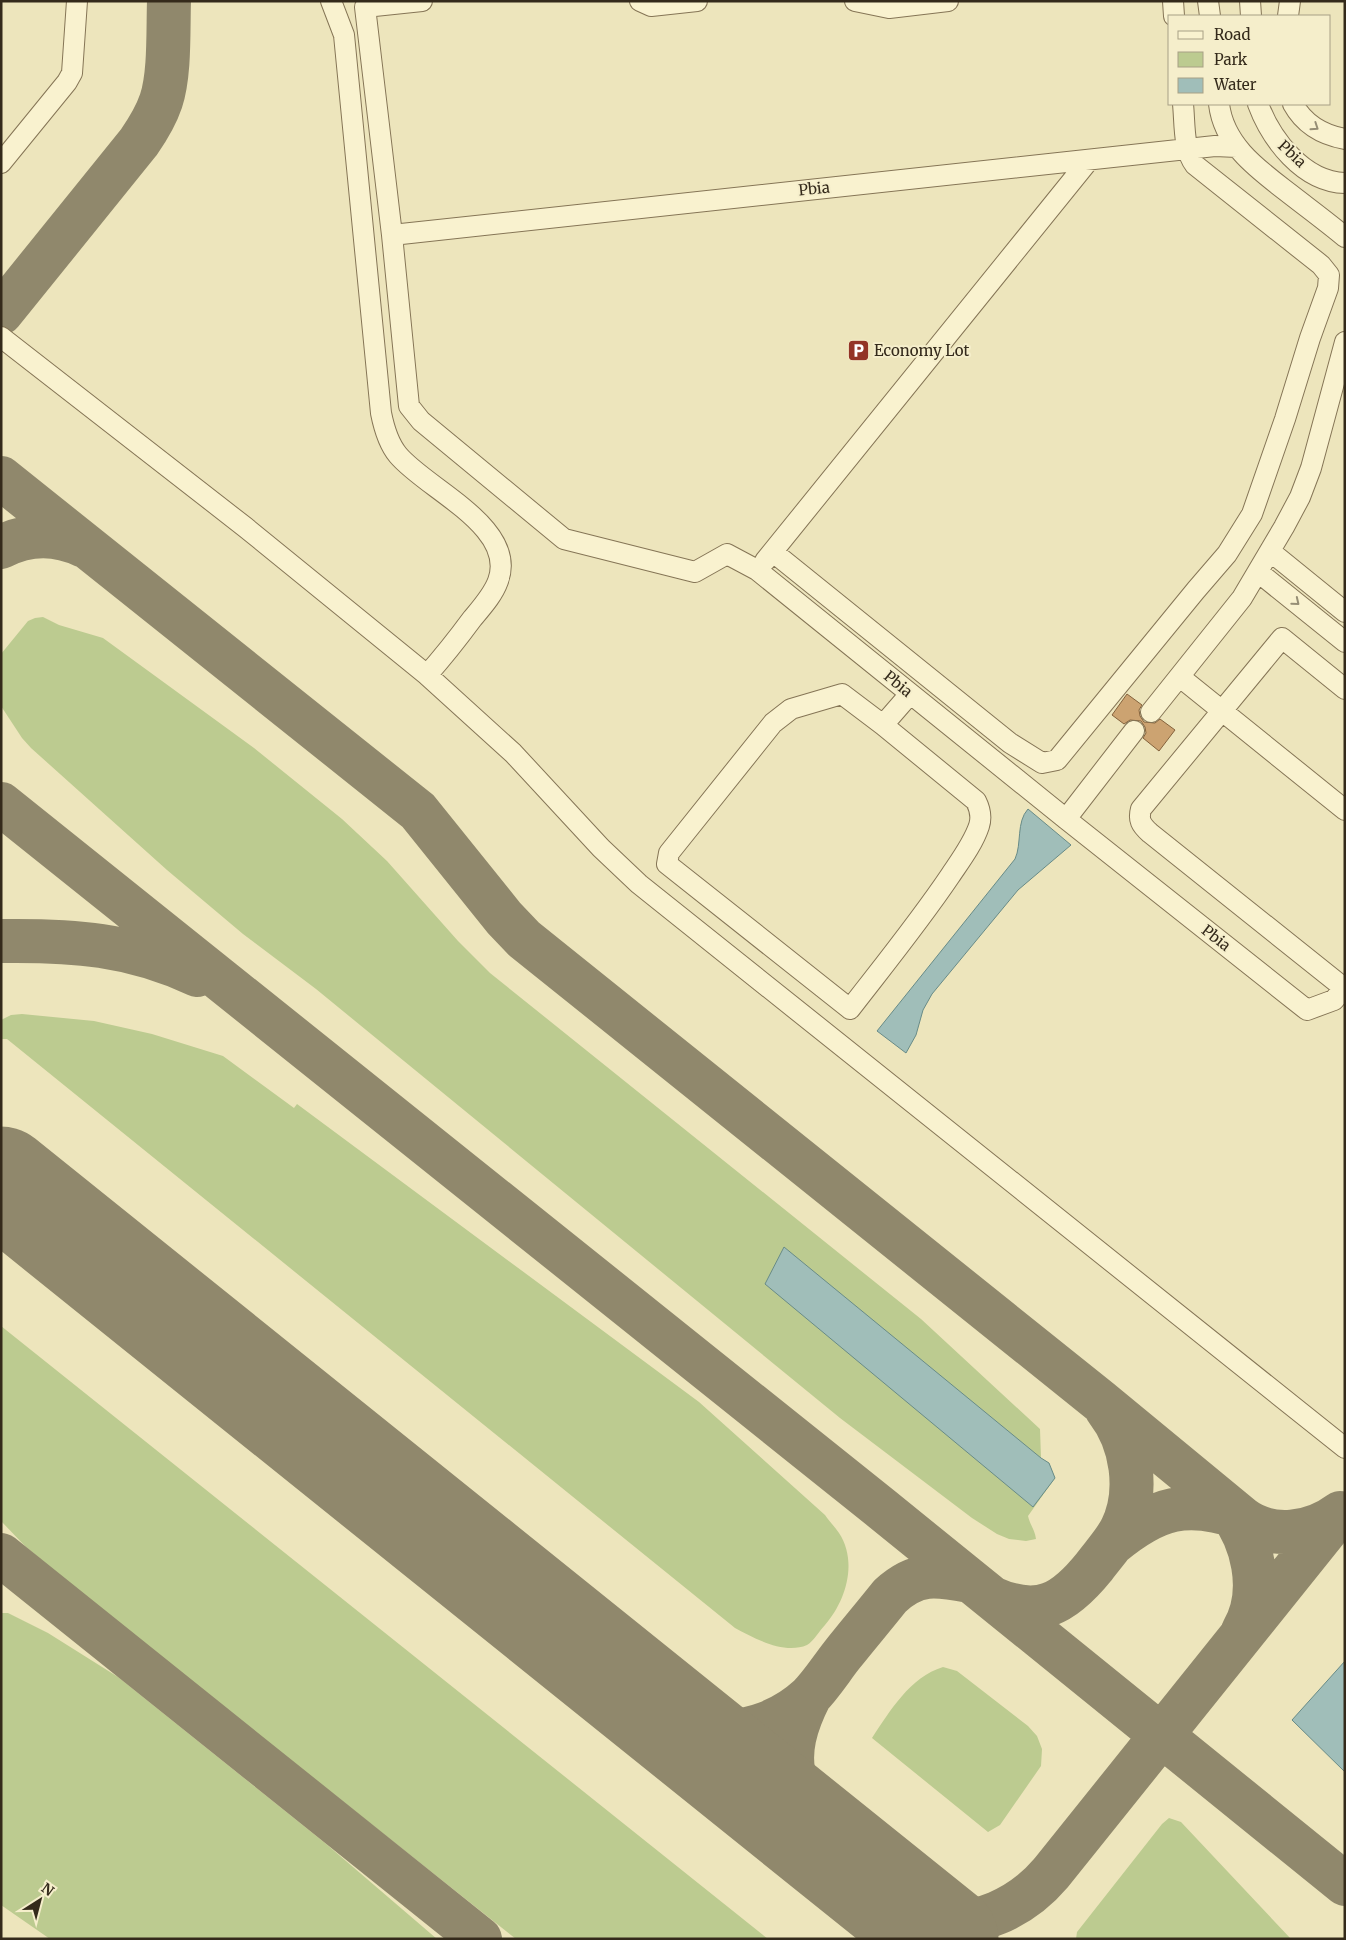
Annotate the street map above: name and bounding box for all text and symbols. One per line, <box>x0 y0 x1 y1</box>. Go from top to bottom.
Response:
legend <box>1168 15 1331 105</box>
text: Road <box>1214 25 1250 44</box>
text: Park <box>1214 50 1248 69</box>
text: Water <box>1213 75 1257 94</box>
one-way arrow <box>1309 121 1318 131</box>
street label: Pbia <box>1274 136 1310 171</box>
street label: Pbia <box>797 177 831 200</box>
parking icon: Economy Lot <box>846 339 870 363</box>
place label: Economy Lot <box>874 341 969 360</box>
one-way arrow <box>1290 597 1299 605</box>
street label: Pbia <box>880 666 916 701</box>
street label: Pbia <box>1198 920 1235 955</box>
north arrow <box>15 1875 65 1925</box>
text: N <box>38 1879 57 1900</box>

